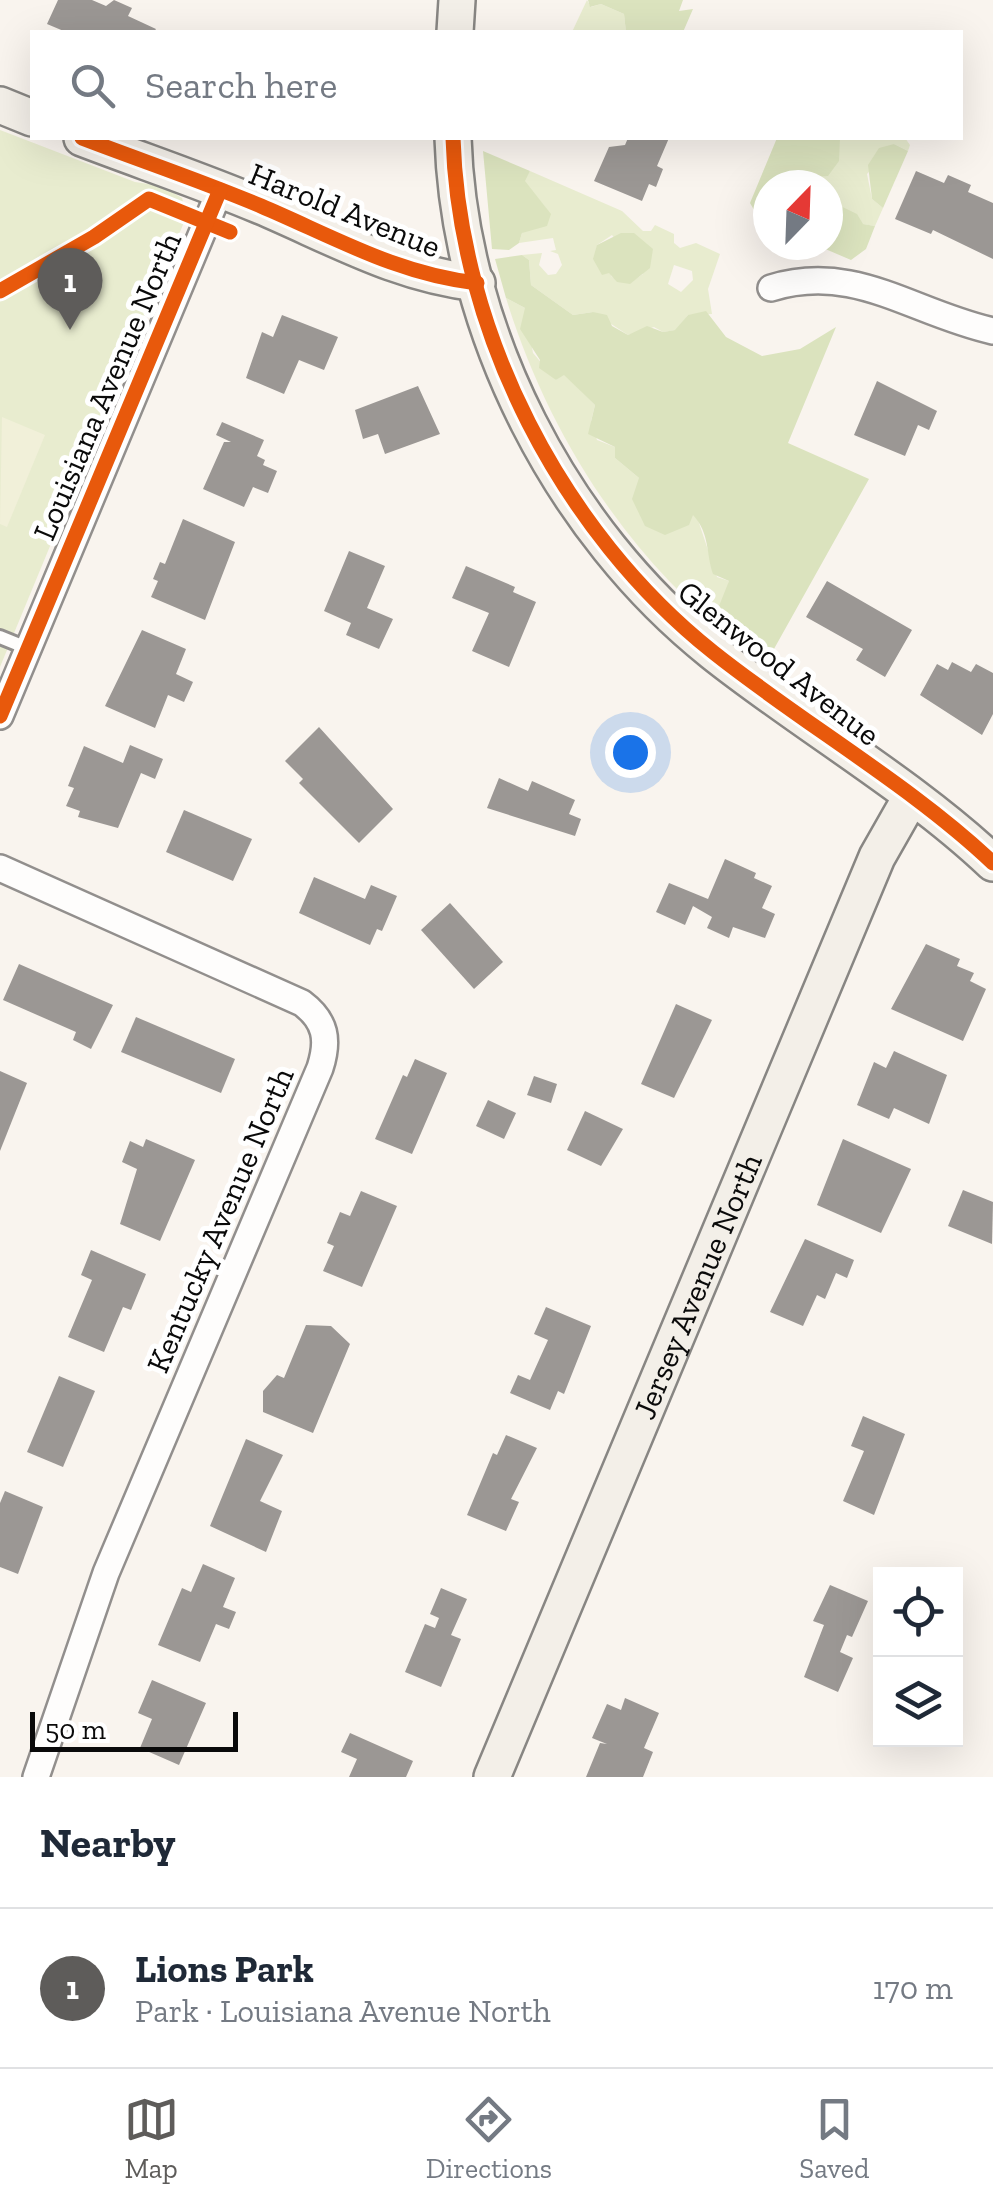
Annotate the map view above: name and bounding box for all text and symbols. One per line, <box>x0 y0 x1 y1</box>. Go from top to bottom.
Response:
search box <box>30 30 963 140</box>
icon: search <box>65 58 120 113</box>
text: Search here <box>145 62 337 108</box>
street label: Harold Avenue <box>244 154 446 266</box>
north arrow <box>753 170 843 260</box>
street label: Louisiana Avenue North <box>25 226 189 546</box>
pin: 1 <box>38 248 102 330</box>
street label: Glenwood Avenue <box>671 572 887 754</box>
your location <box>605 727 656 778</box>
street label: Kentucky Avenue North <box>139 1062 302 1378</box>
street label: Jersey Avenue North <box>625 1148 770 1425</box>
map controls <box>873 1567 963 1747</box>
button: locate <box>873 1567 963 1657</box>
button: layers <box>873 1657 963 1747</box>
scale bar <box>30 1707 238 1752</box>
text: 50 m <box>45 1713 106 1746</box>
text: Nearby <box>40 1817 176 1868</box>
text: Lions Park <box>135 1946 314 1992</box>
text: 1 <box>66 1969 79 2007</box>
text: 170 m <box>873 1969 953 2007</box>
text: Park · Louisiana Avenue North <box>135 1992 551 2030</box>
tab: Map <box>124 2092 179 2185</box>
tab: Directions <box>426 2092 552 2185</box>
tab: Saved <box>799 2092 869 2185</box>

